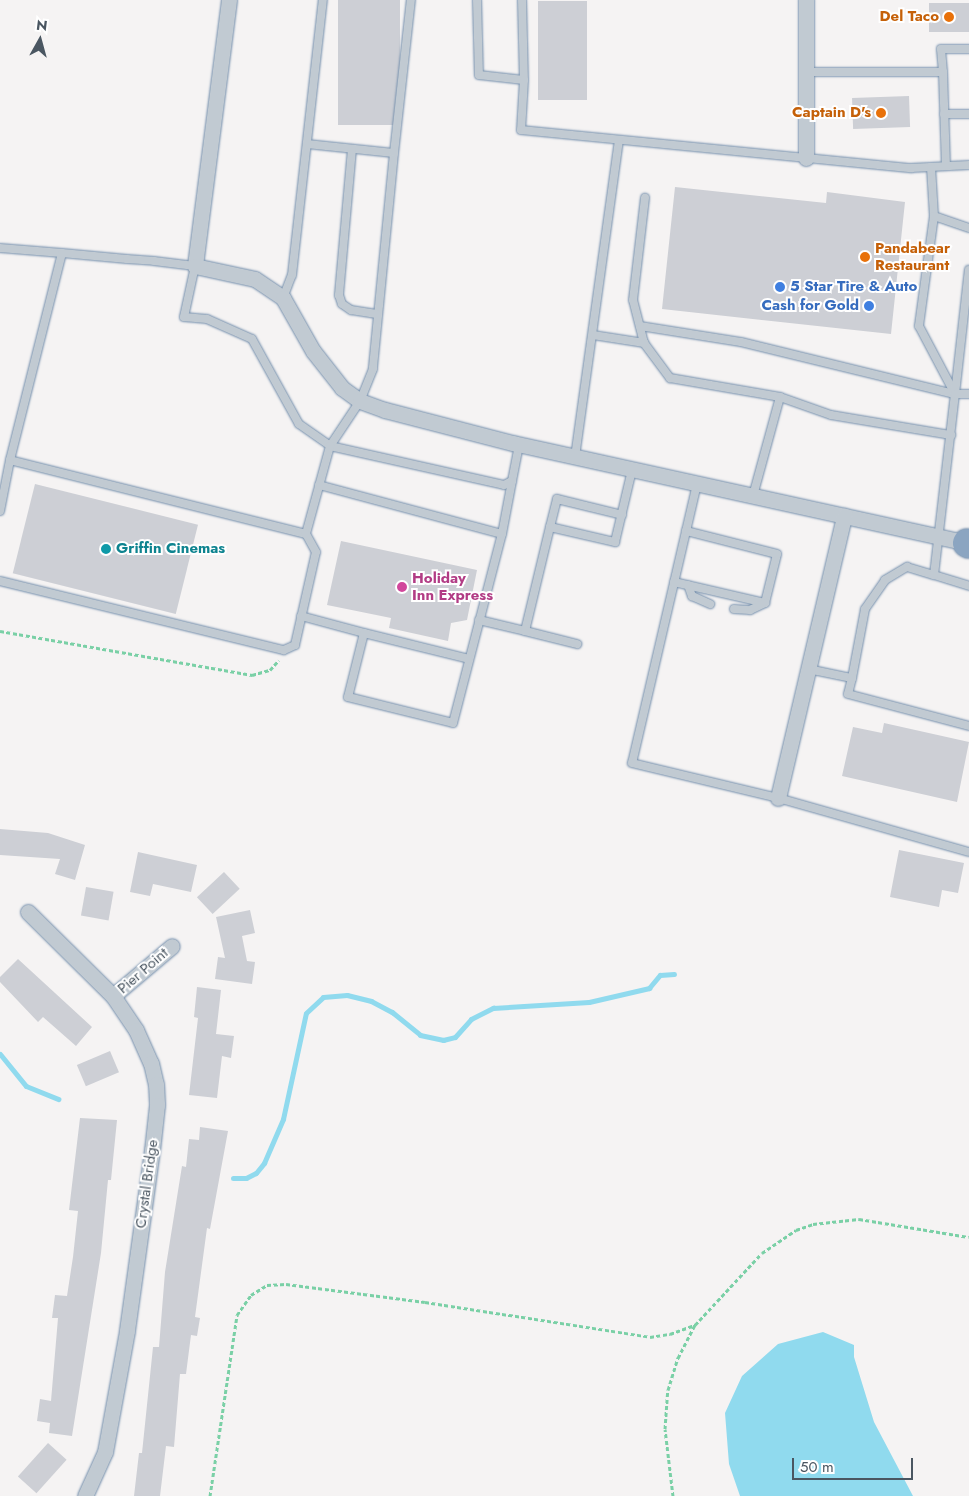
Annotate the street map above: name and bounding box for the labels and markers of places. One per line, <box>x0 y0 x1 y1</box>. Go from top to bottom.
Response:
place label: Del Taco <box>880 8 939 26</box>
marker: Del Taco <box>943 11 955 23</box>
place label: Captain D's <box>792 104 871 122</box>
marker: Captain D's <box>875 107 887 119</box>
place label: Pandabear Restaurant <box>875 239 950 274</box>
marker: Pandabear Restaurant <box>859 251 871 263</box>
place label: 5 Star Tire & Auto <box>790 278 917 296</box>
marker: 5 Star Tire & Auto <box>774 281 786 293</box>
place label: Cash for Gold <box>761 297 859 315</box>
marker: Cash for Gold <box>863 300 875 312</box>
place label: Griffin Cinemas <box>116 540 225 558</box>
marker: Griffin Cinemas <box>100 543 112 555</box>
place label: Holiday Inn Express <box>412 569 493 604</box>
marker: Holiday Inn Express <box>396 581 408 593</box>

